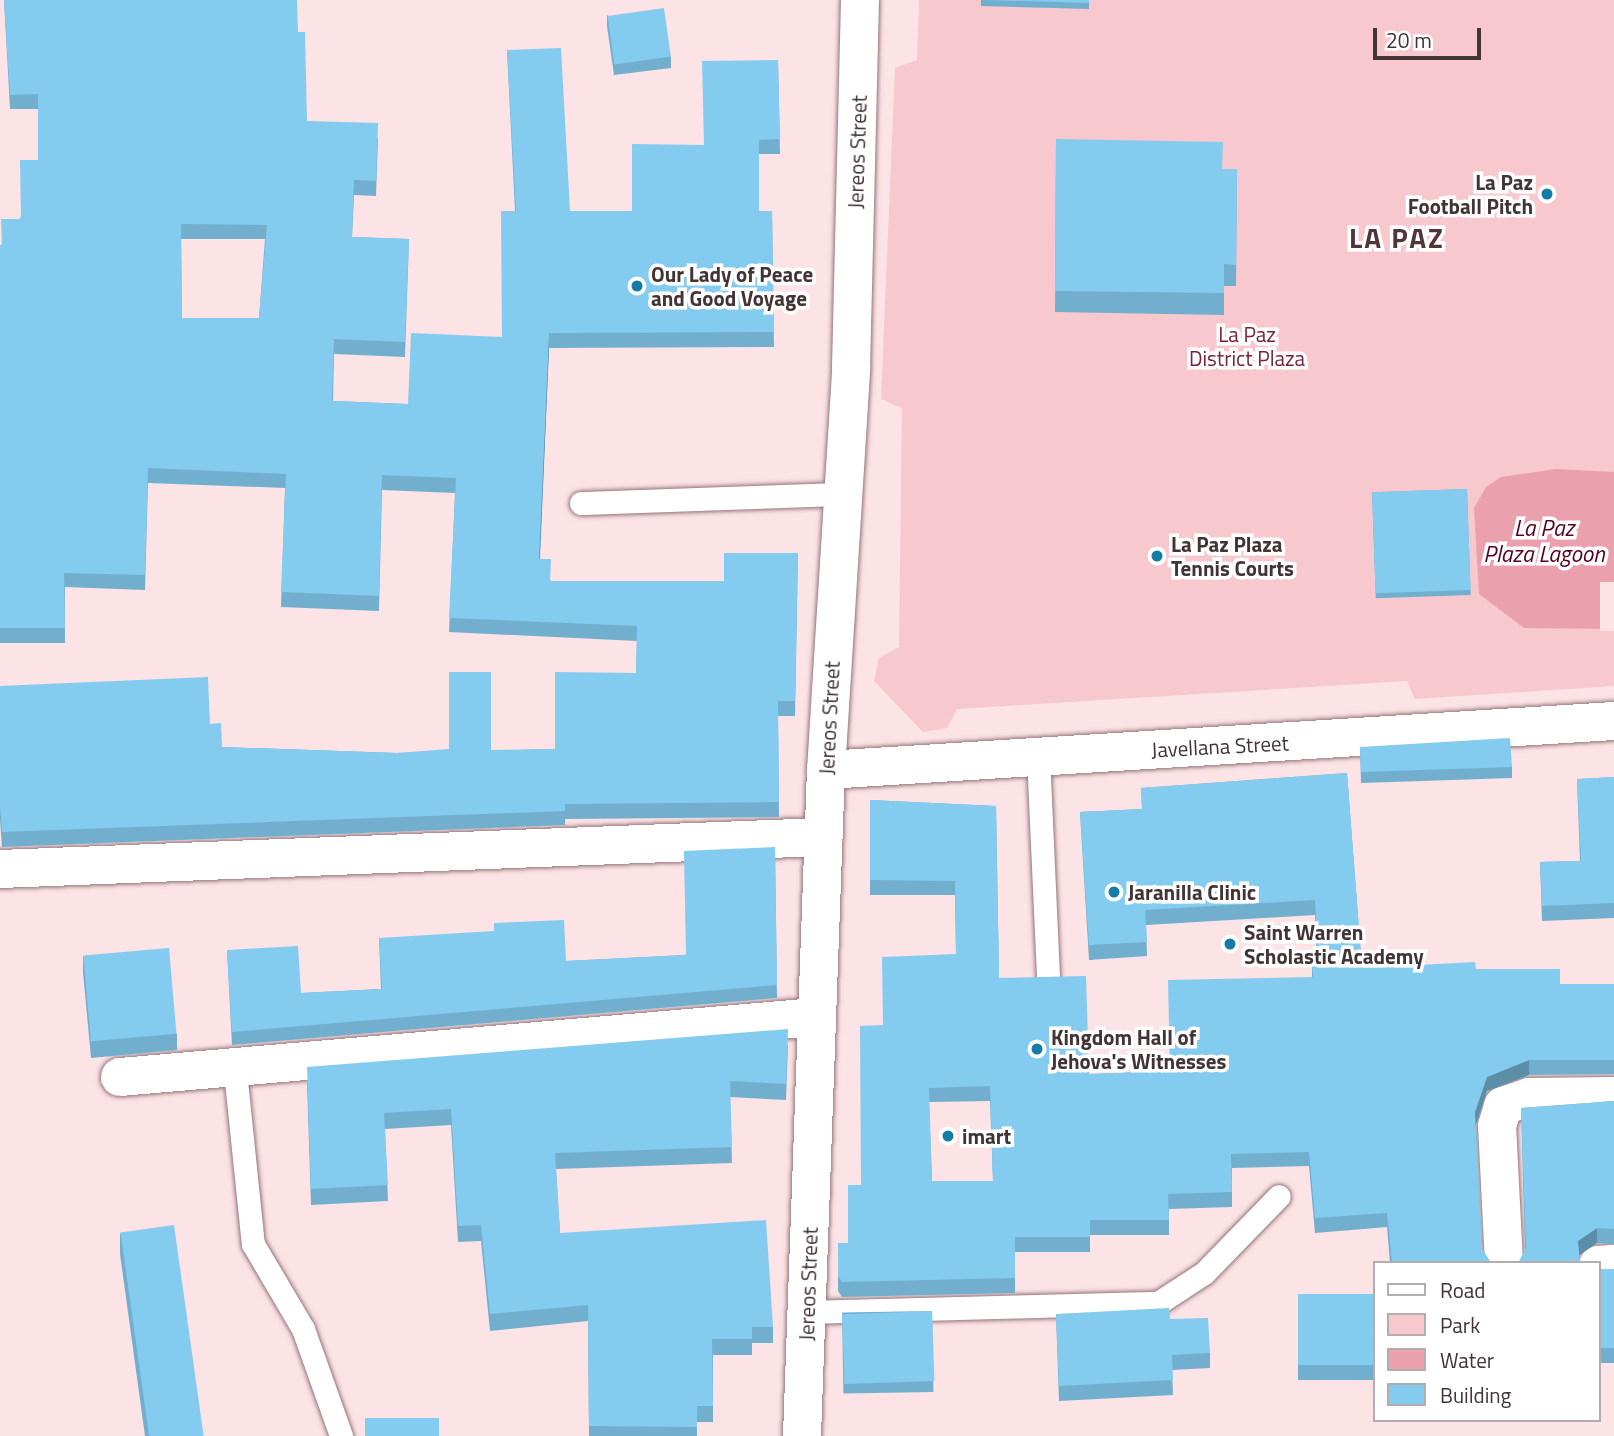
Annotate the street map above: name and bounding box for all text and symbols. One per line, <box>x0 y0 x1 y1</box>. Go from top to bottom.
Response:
scale bar <box>1376 14 1484 58</box>
text: 20 m <box>1386 24 1432 56</box>
street label: Jereos Street <box>842 95 872 209</box>
place label: La Paz Football Pitch <box>1408 169 1533 219</box>
marker: La Paz Football Pitch <box>1539 186 1555 202</box>
district label: LA PAZ <box>1350 221 1444 255</box>
place label: Our Lady of Peace and Good Voyage <box>651 261 813 311</box>
marker: Our Lady of Peace and Good Voyage <box>629 278 645 294</box>
park label: La Paz District Plaza <box>1189 321 1305 371</box>
water label: La Paz Plaza Lagoon <box>1483 514 1605 568</box>
place label: La Paz Plaza Tennis Courts <box>1171 531 1294 581</box>
marker: La Paz Plaza Tennis Courts <box>1149 548 1165 564</box>
street label: Jereos Street <box>813 660 845 776</box>
street label: Javellana Street <box>1151 730 1289 762</box>
place label: Jaranilla Clinic <box>1128 879 1256 905</box>
marker: Jaranilla Clinic <box>1106 884 1122 900</box>
place label: Saint Warren Scholastic Academy <box>1244 919 1424 969</box>
marker: Saint Warren Scholastic Academy <box>1222 936 1238 952</box>
place label: Kingdom Hall of Jehova's Witnesses <box>1051 1024 1226 1074</box>
marker: Kingdom Hall of Jehova's Witnesses <box>1029 1041 1045 1057</box>
place label: imart <box>962 1123 1011 1149</box>
marker: imart <box>940 1128 956 1144</box>
street label: Jereos Street <box>793 1227 823 1341</box>
legend <box>1372 1261 1600 1422</box>
text: Road <box>1440 1274 1485 1306</box>
text: Park <box>1440 1309 1480 1341</box>
text: Water <box>1440 1344 1494 1376</box>
text: Building <box>1440 1379 1511 1411</box>

